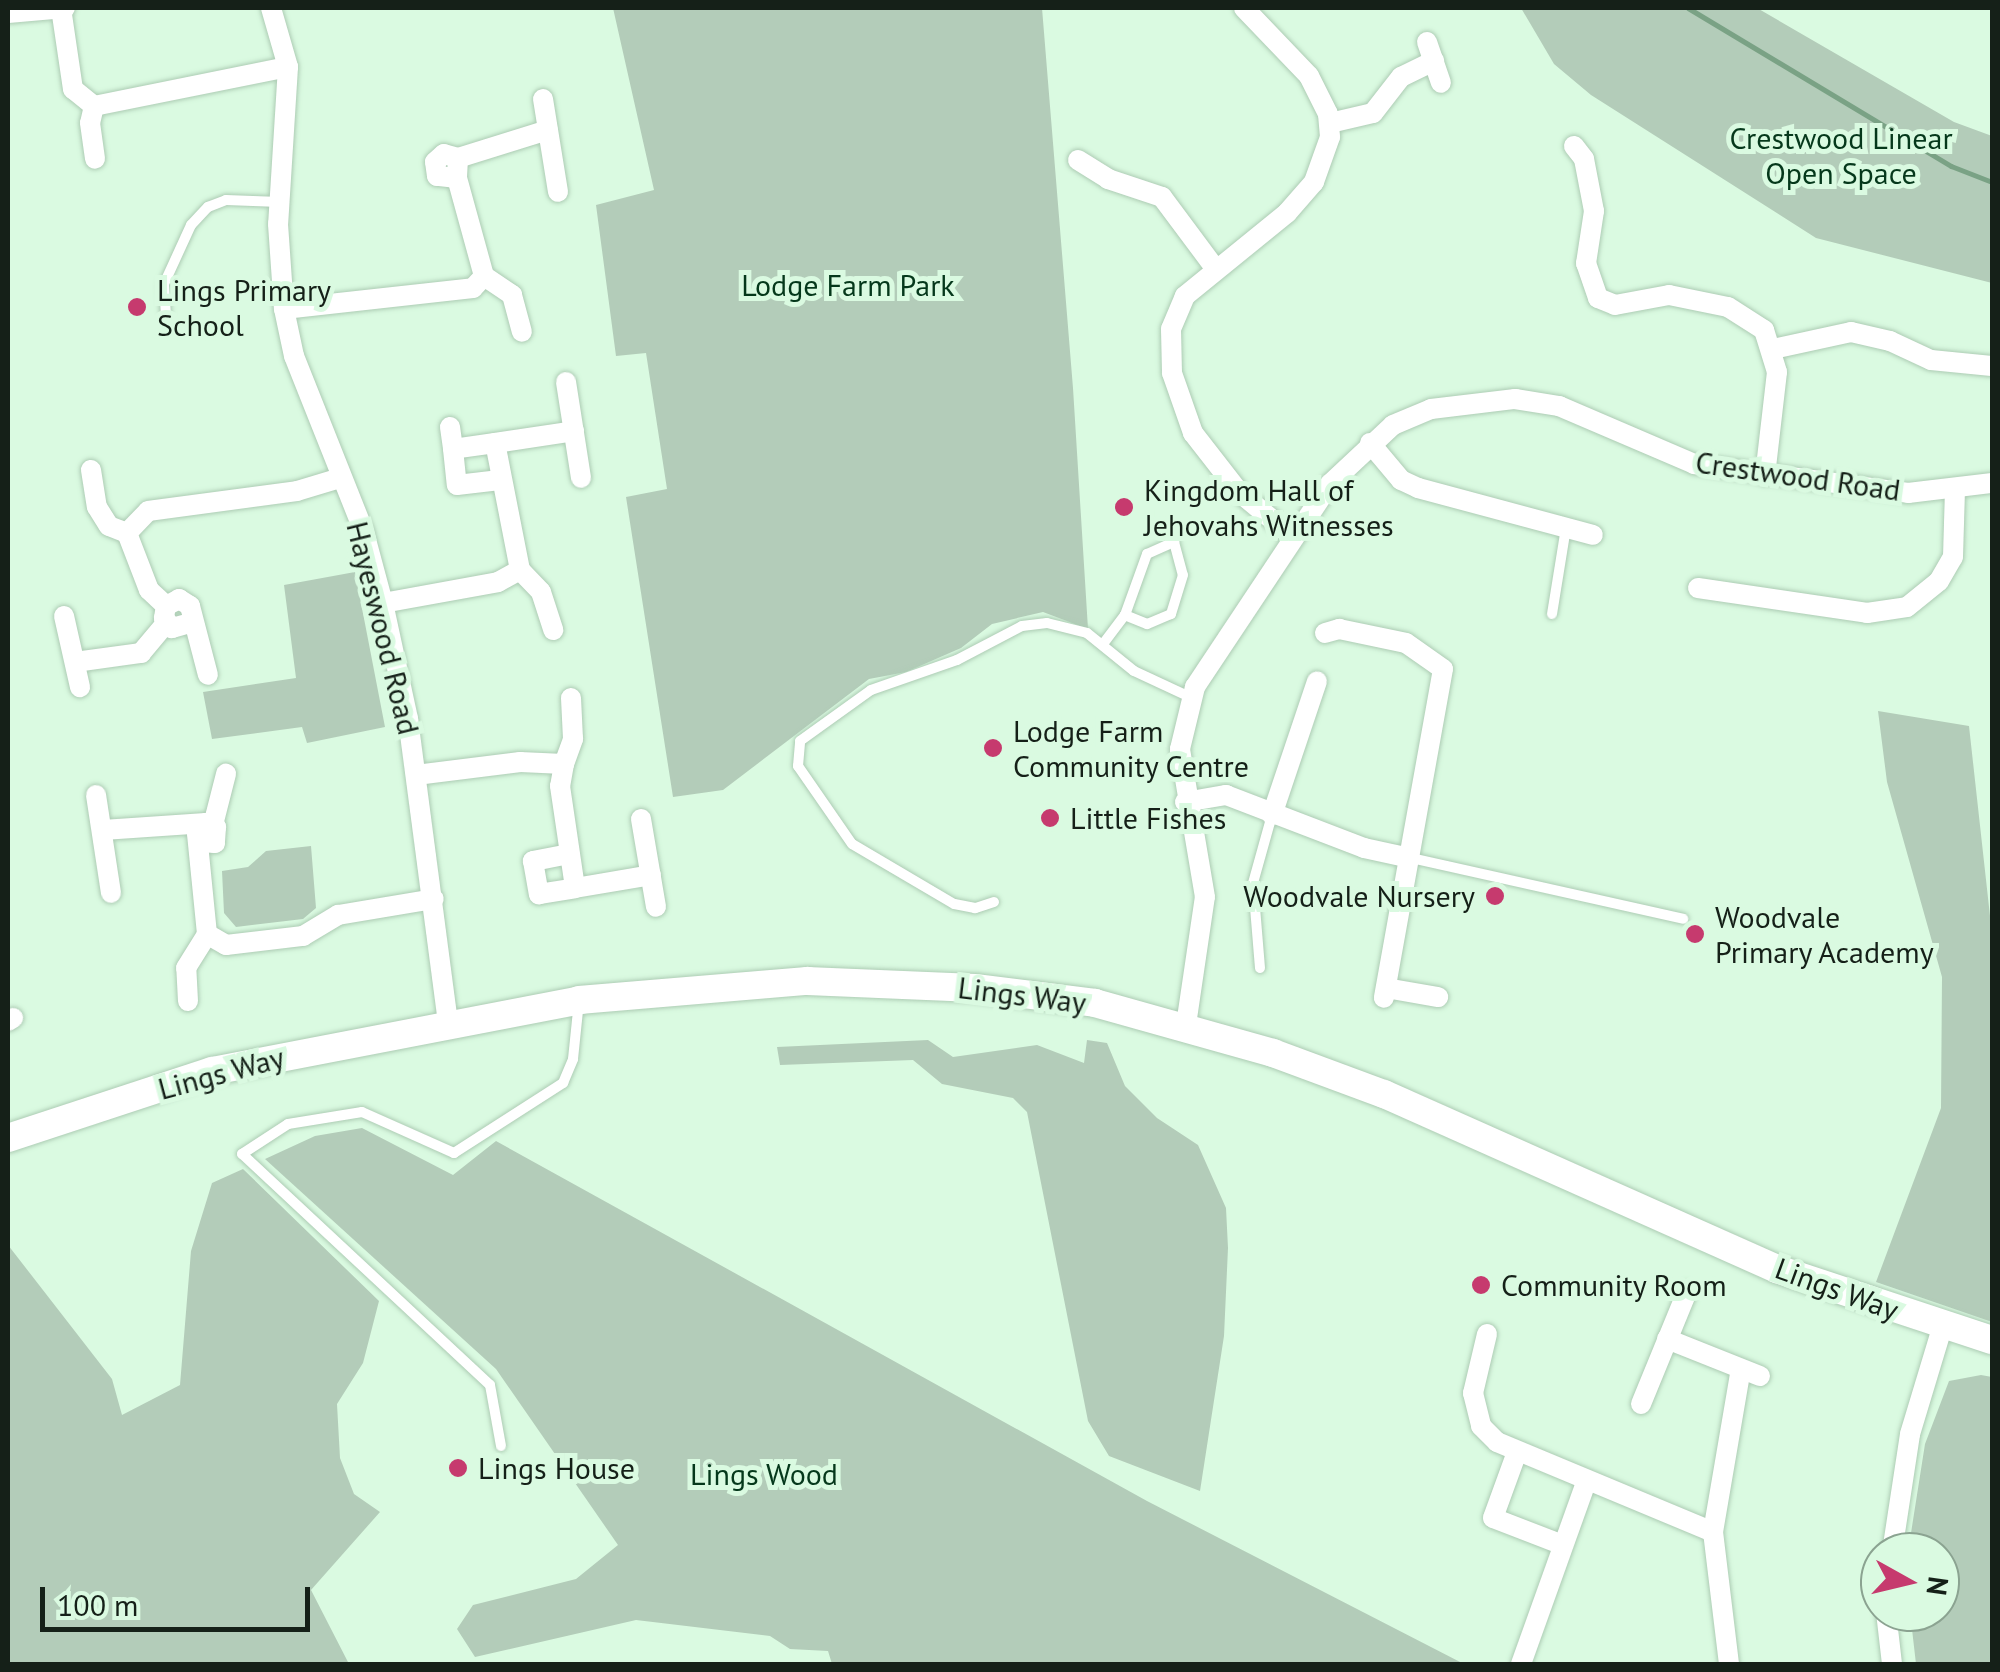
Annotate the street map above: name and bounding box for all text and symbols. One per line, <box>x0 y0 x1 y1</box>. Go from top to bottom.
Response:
park label: Crestwood Linear Open Space <box>1729 120 1953 190</box>
park label: Lodge Farm Park <box>741 267 955 303</box>
place label: Lings Primary School <box>157 272 331 342</box>
marker: Lings Primary School <box>126 296 148 318</box>
street label: Crestwood Road <box>1693 444 1903 508</box>
place label: Kingdom Hall of Jehovahs Witnesses <box>1144 472 1394 542</box>
marker: Kingdom Hall of Jehovahs Witnesses <box>1113 496 1135 518</box>
street label: Hayeswood Road <box>339 518 427 738</box>
place label: Lodge Farm Community Centre <box>1013 713 1250 784</box>
marker: Lodge Farm Community Centre <box>982 737 1004 759</box>
place label: Little Fishes <box>1070 800 1226 836</box>
marker: Little Fishes <box>1039 807 1061 829</box>
place label: Woodvale Nursery <box>1243 878 1475 914</box>
marker: Woodvale Nursery <box>1484 885 1506 907</box>
place label: Woodvale Primary Academy <box>1715 899 1936 970</box>
marker: Woodvale Primary Academy <box>1684 923 1706 945</box>
street label: Lings Way <box>956 969 1088 1021</box>
street label: Lings Way <box>154 1039 288 1107</box>
street label: Lings Way <box>1770 1250 1904 1328</box>
place label: Community Room <box>1501 1267 1728 1303</box>
marker: Community Room <box>1470 1274 1492 1296</box>
place label: Lings House <box>478 1450 635 1486</box>
park label: Lings Wood <box>690 1456 838 1492</box>
marker: Lings House <box>447 1457 469 1479</box>
north arrow <box>1860 1532 1960 1632</box>
scale bar <box>45 1567 315 1629</box>
text: N <box>1919 1574 1958 1598</box>
text: 100 m <box>57 1585 138 1624</box>

